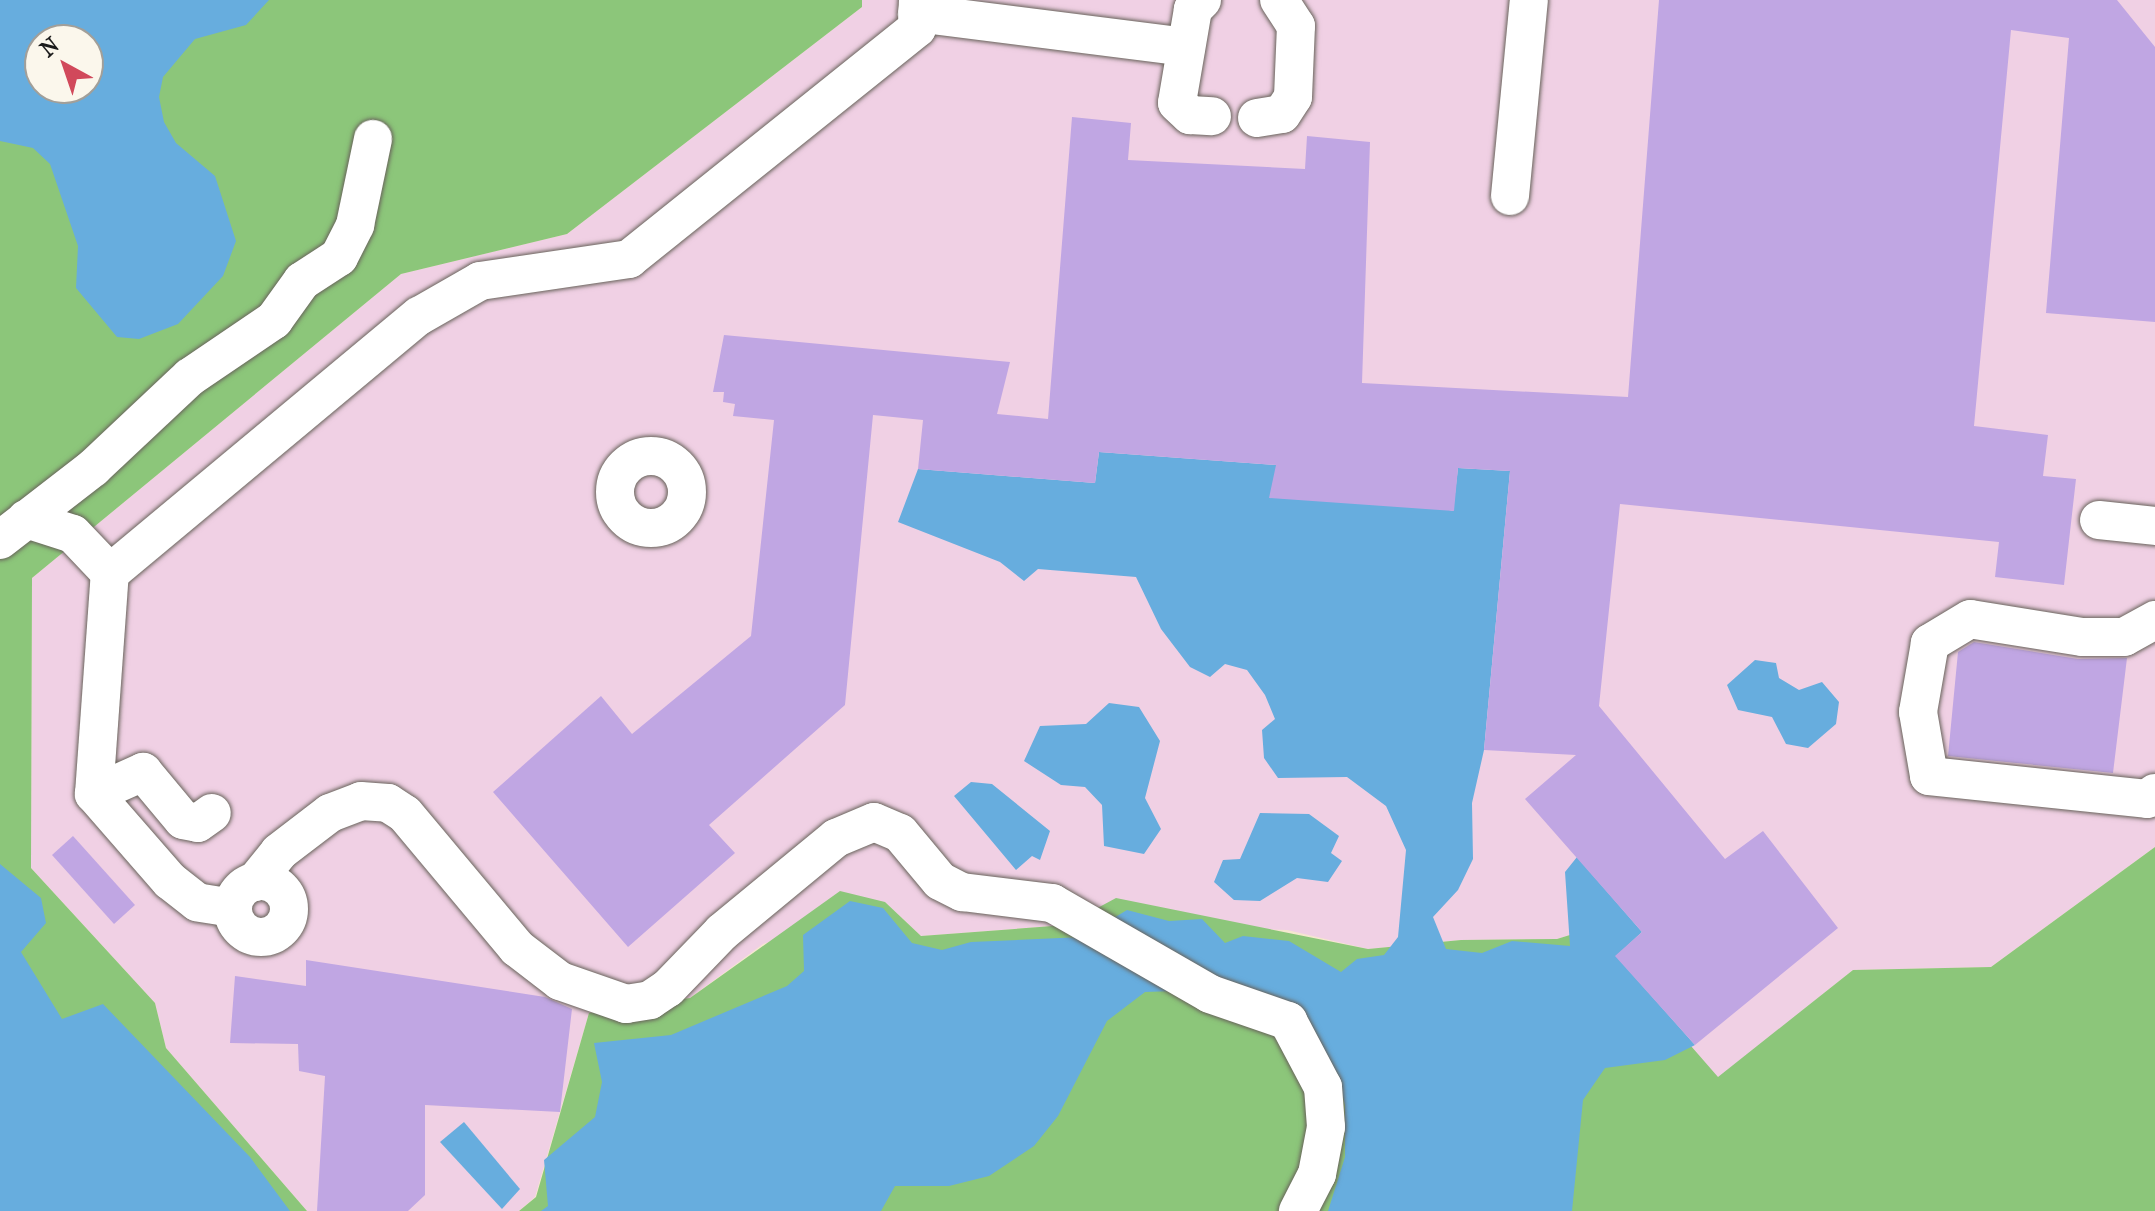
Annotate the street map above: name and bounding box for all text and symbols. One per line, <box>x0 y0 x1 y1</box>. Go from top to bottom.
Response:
north arrow <box>24 24 104 104</box>
text: N <box>35 32 65 62</box>

